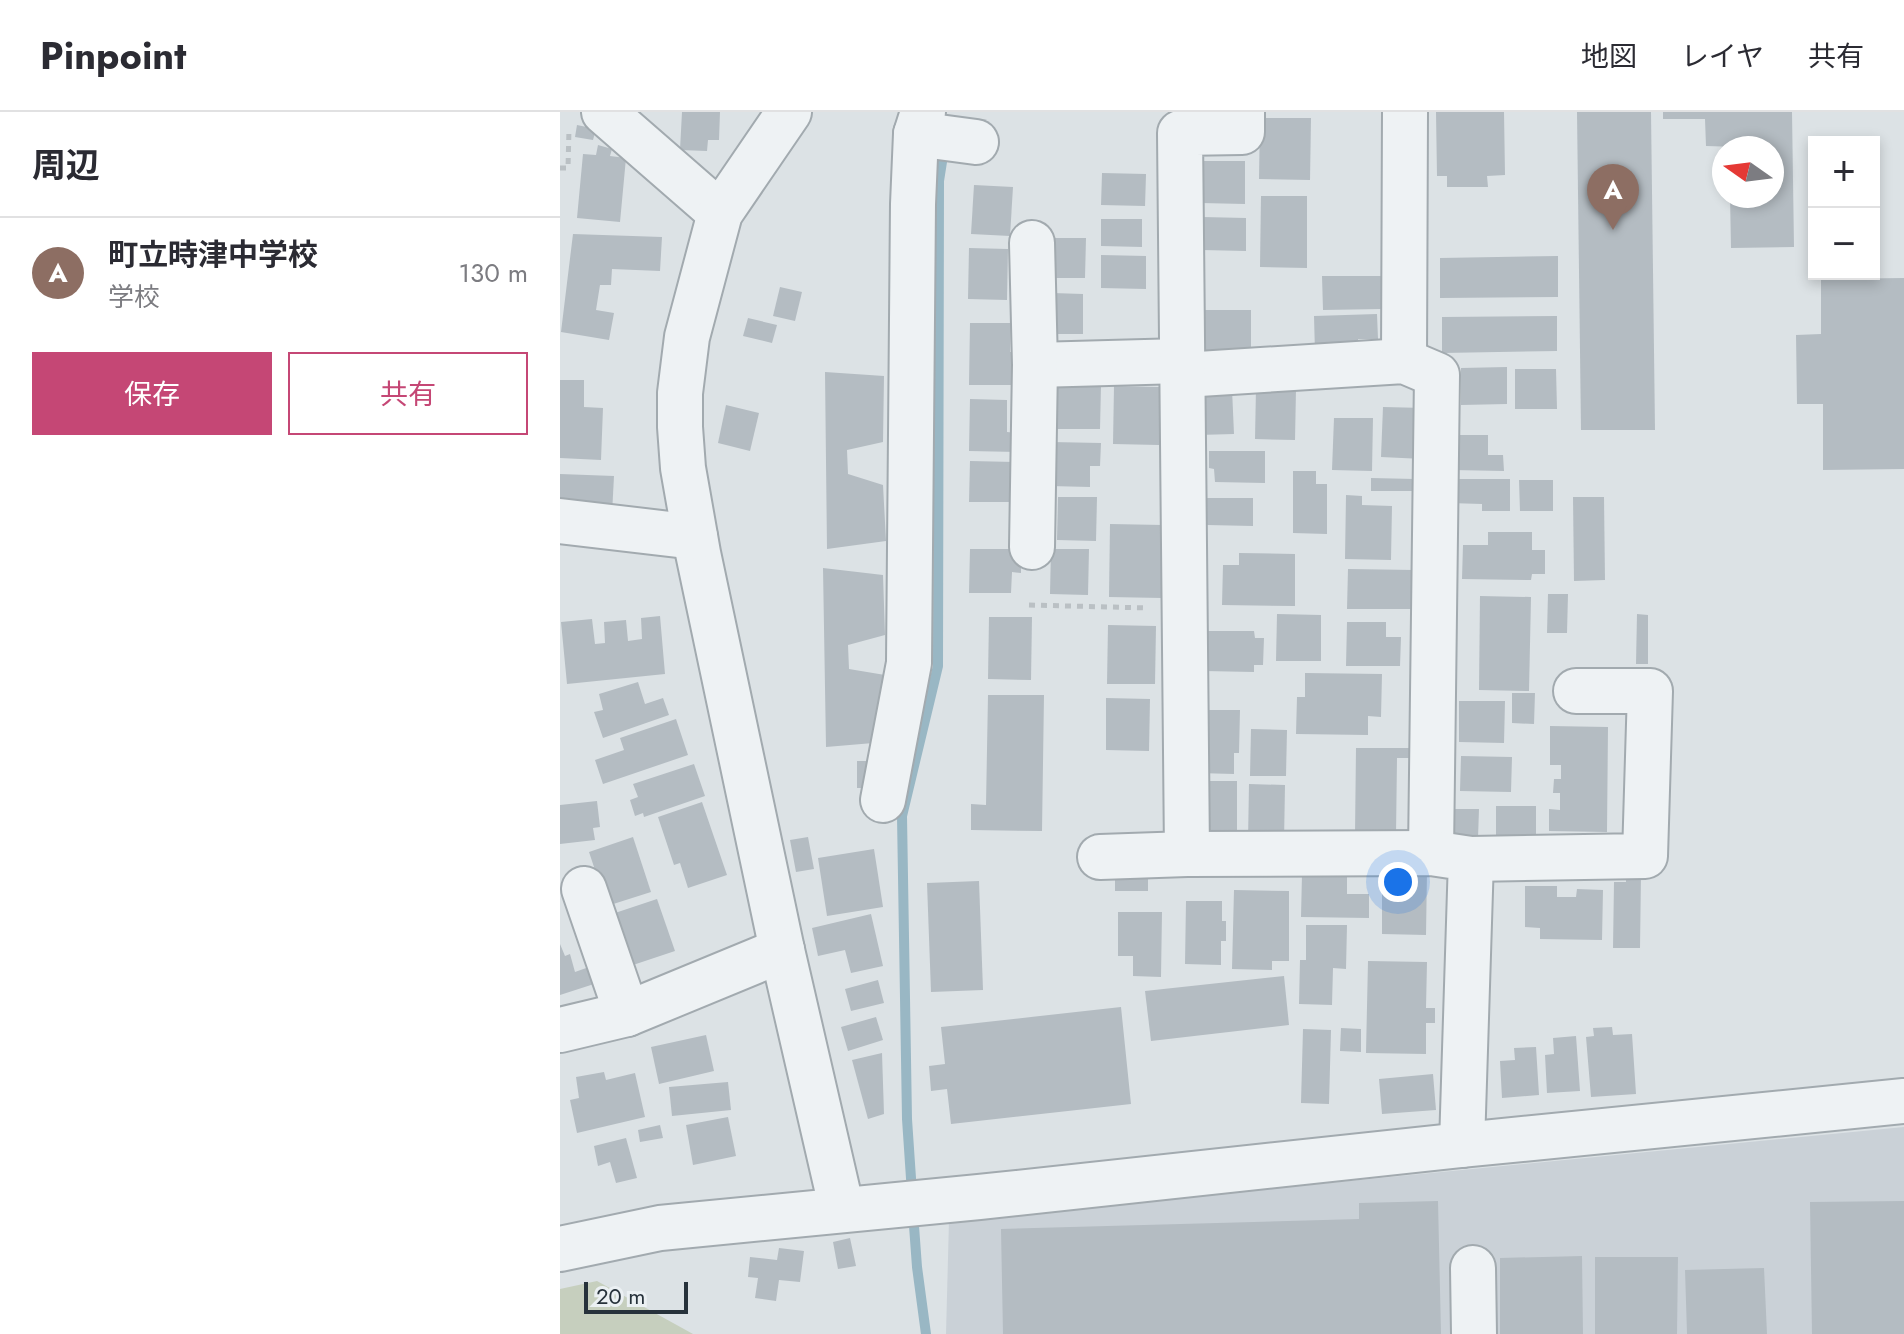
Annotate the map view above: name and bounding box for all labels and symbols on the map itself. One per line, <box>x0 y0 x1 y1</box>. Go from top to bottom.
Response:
north arrow <box>1712 136 1784 208</box>
pin: A <box>1587 164 1639 230</box>
your location <box>1378 862 1418 902</box>
scale bar <box>584 1278 688 1314</box>

